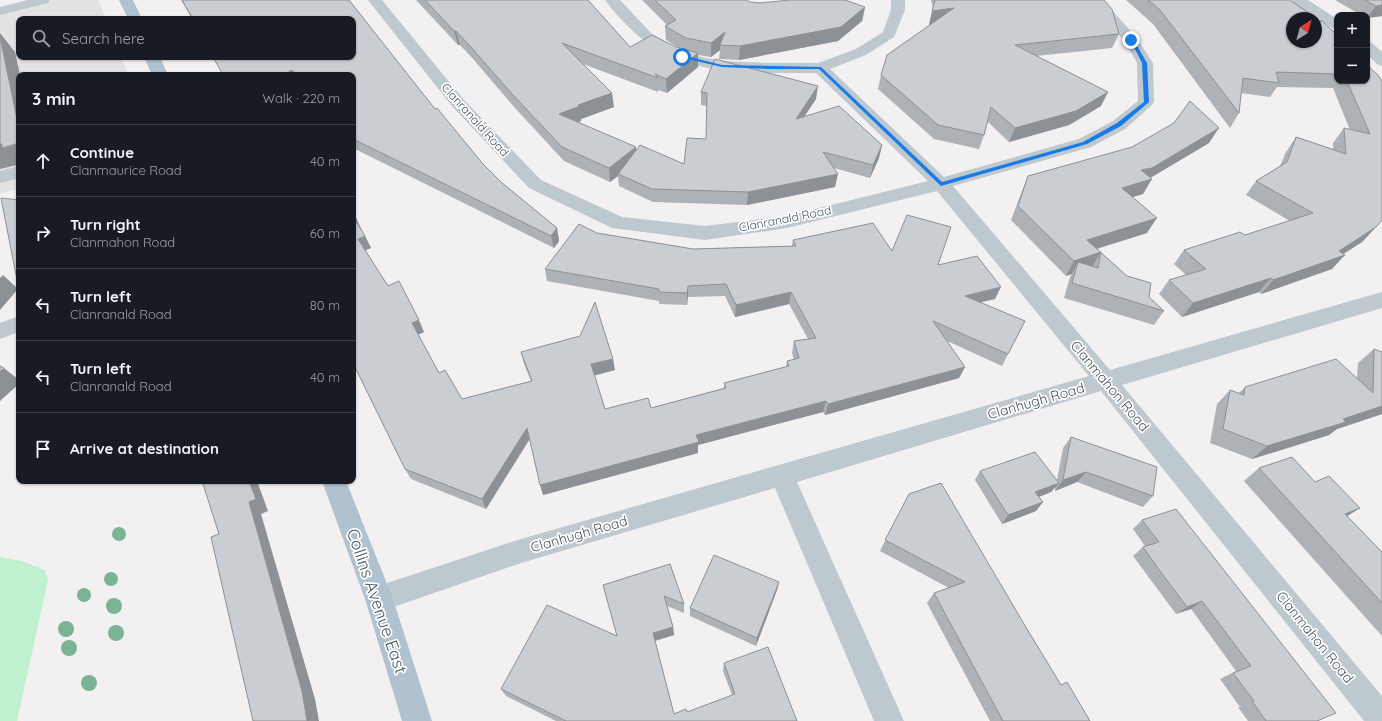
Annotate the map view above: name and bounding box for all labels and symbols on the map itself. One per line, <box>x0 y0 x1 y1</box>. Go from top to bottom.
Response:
north arrow <box>1286 12 1322 48</box>
route end <box>1122 31 1140 49</box>
route start <box>673 48 691 66</box>
street label: Clanranald Road <box>438 80 512 160</box>
street label: Clanranald Road <box>737 202 832 235</box>
street label: Clanmahon Road <box>1067 337 1153 435</box>
street label: Clanhugh Road <box>985 379 1087 423</box>
street label: Clanhugh Road <box>528 512 630 556</box>
street label: Collins Avenue East <box>343 526 412 676</box>
street label: Clanmahon Road <box>1272 587 1358 687</box>

